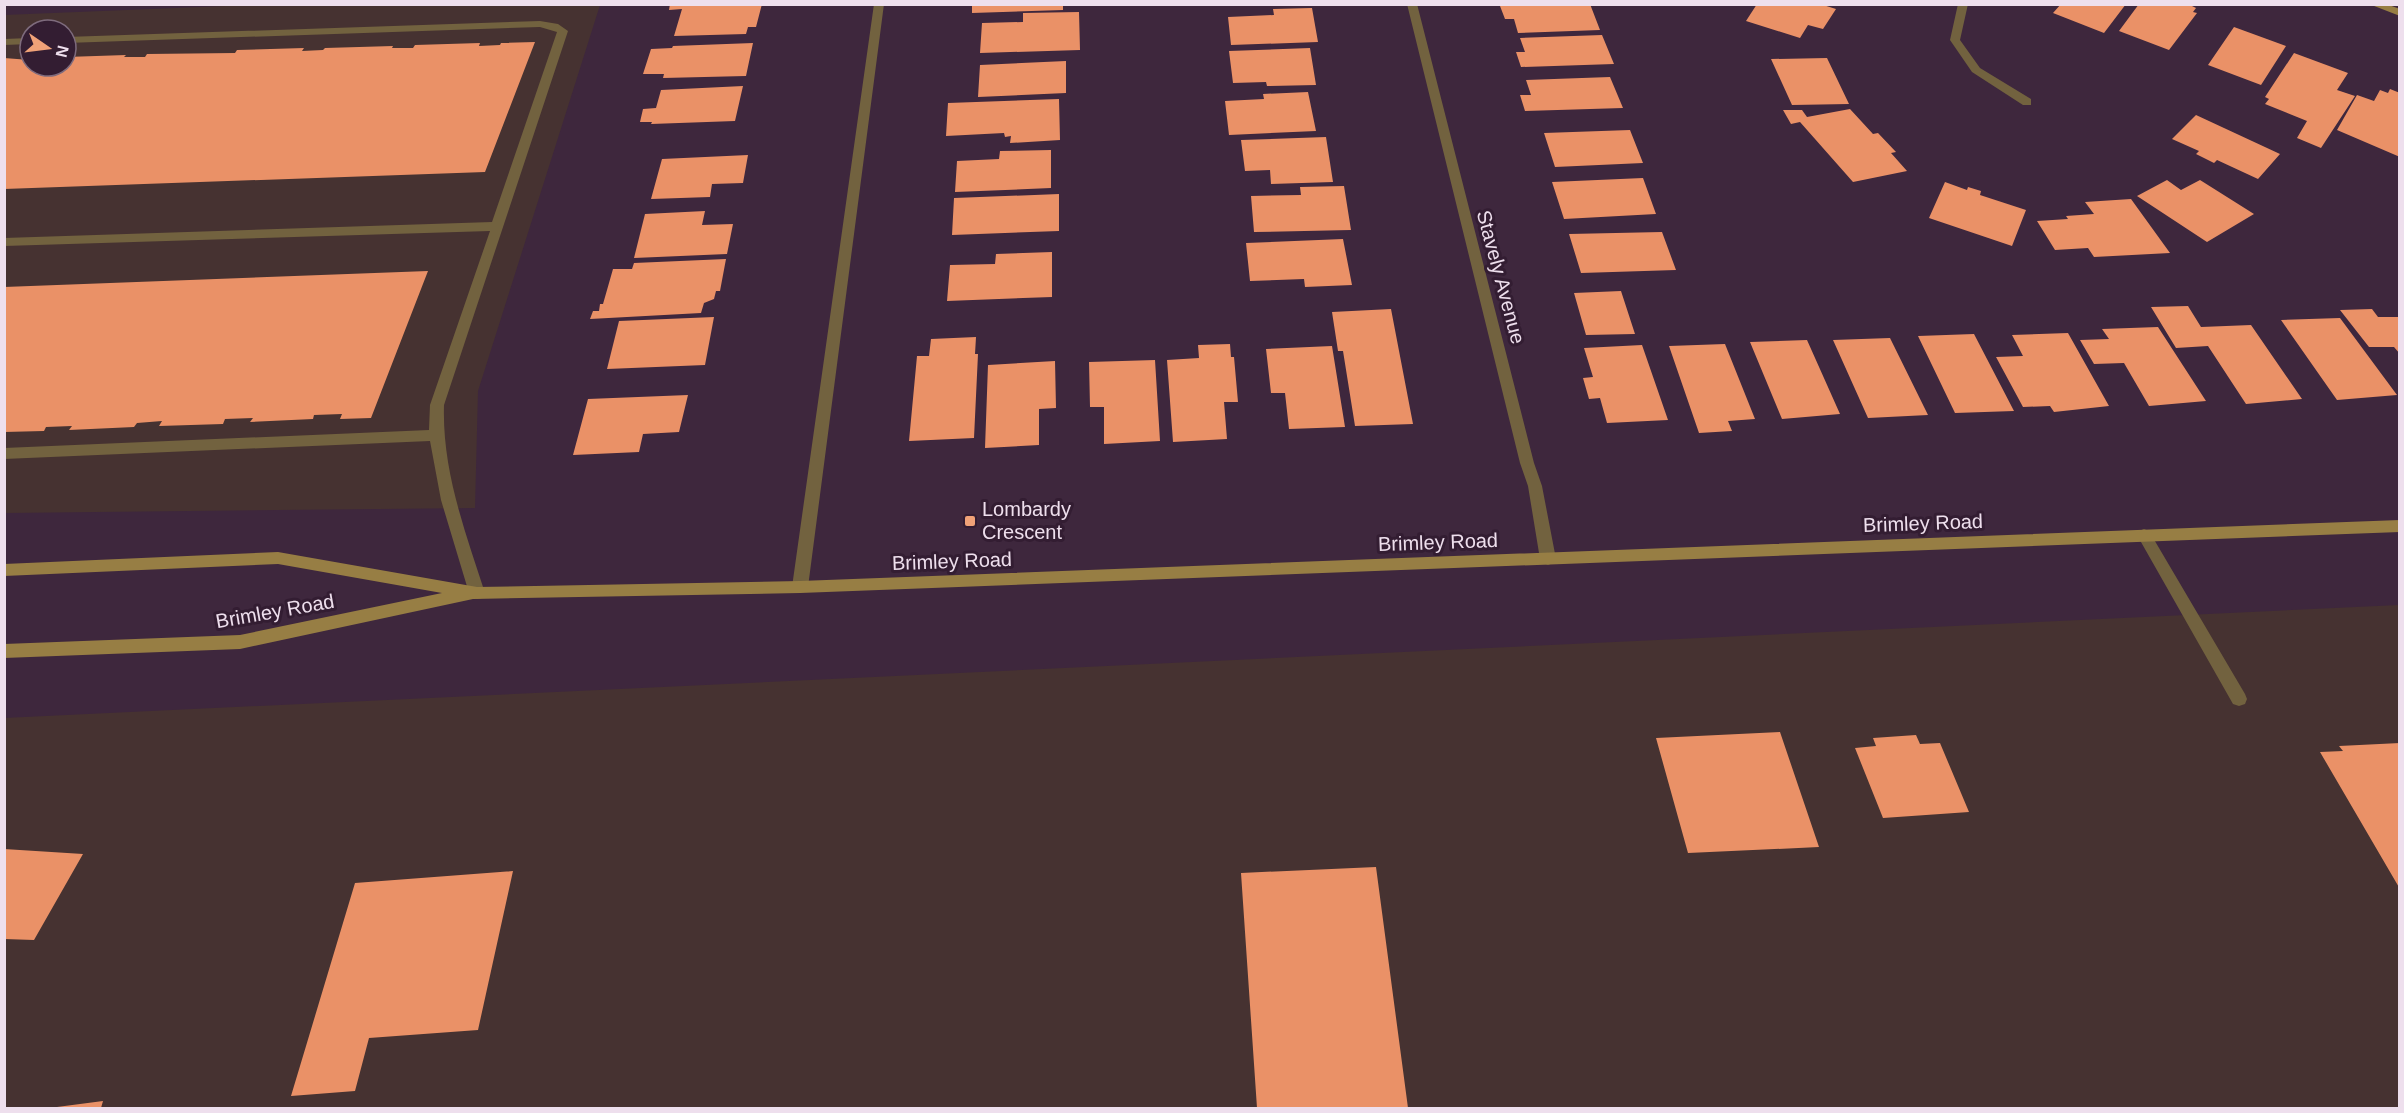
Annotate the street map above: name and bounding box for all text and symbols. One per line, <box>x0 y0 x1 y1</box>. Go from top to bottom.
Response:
north arrow <box>18 18 78 78</box>
text: N <box>52 44 72 59</box>
street label: Stavely Avenue <box>1473 208 1529 346</box>
place label: Lombardy Crescent <box>982 498 1071 543</box>
street label: Brimley Road <box>1863 510 1983 536</box>
marker: Lombardy Crescent <box>963 514 977 528</box>
street label: Brimley Road <box>1378 529 1498 555</box>
street label: Brimley Road <box>892 548 1012 574</box>
street label: Brimley Road <box>214 590 336 632</box>

